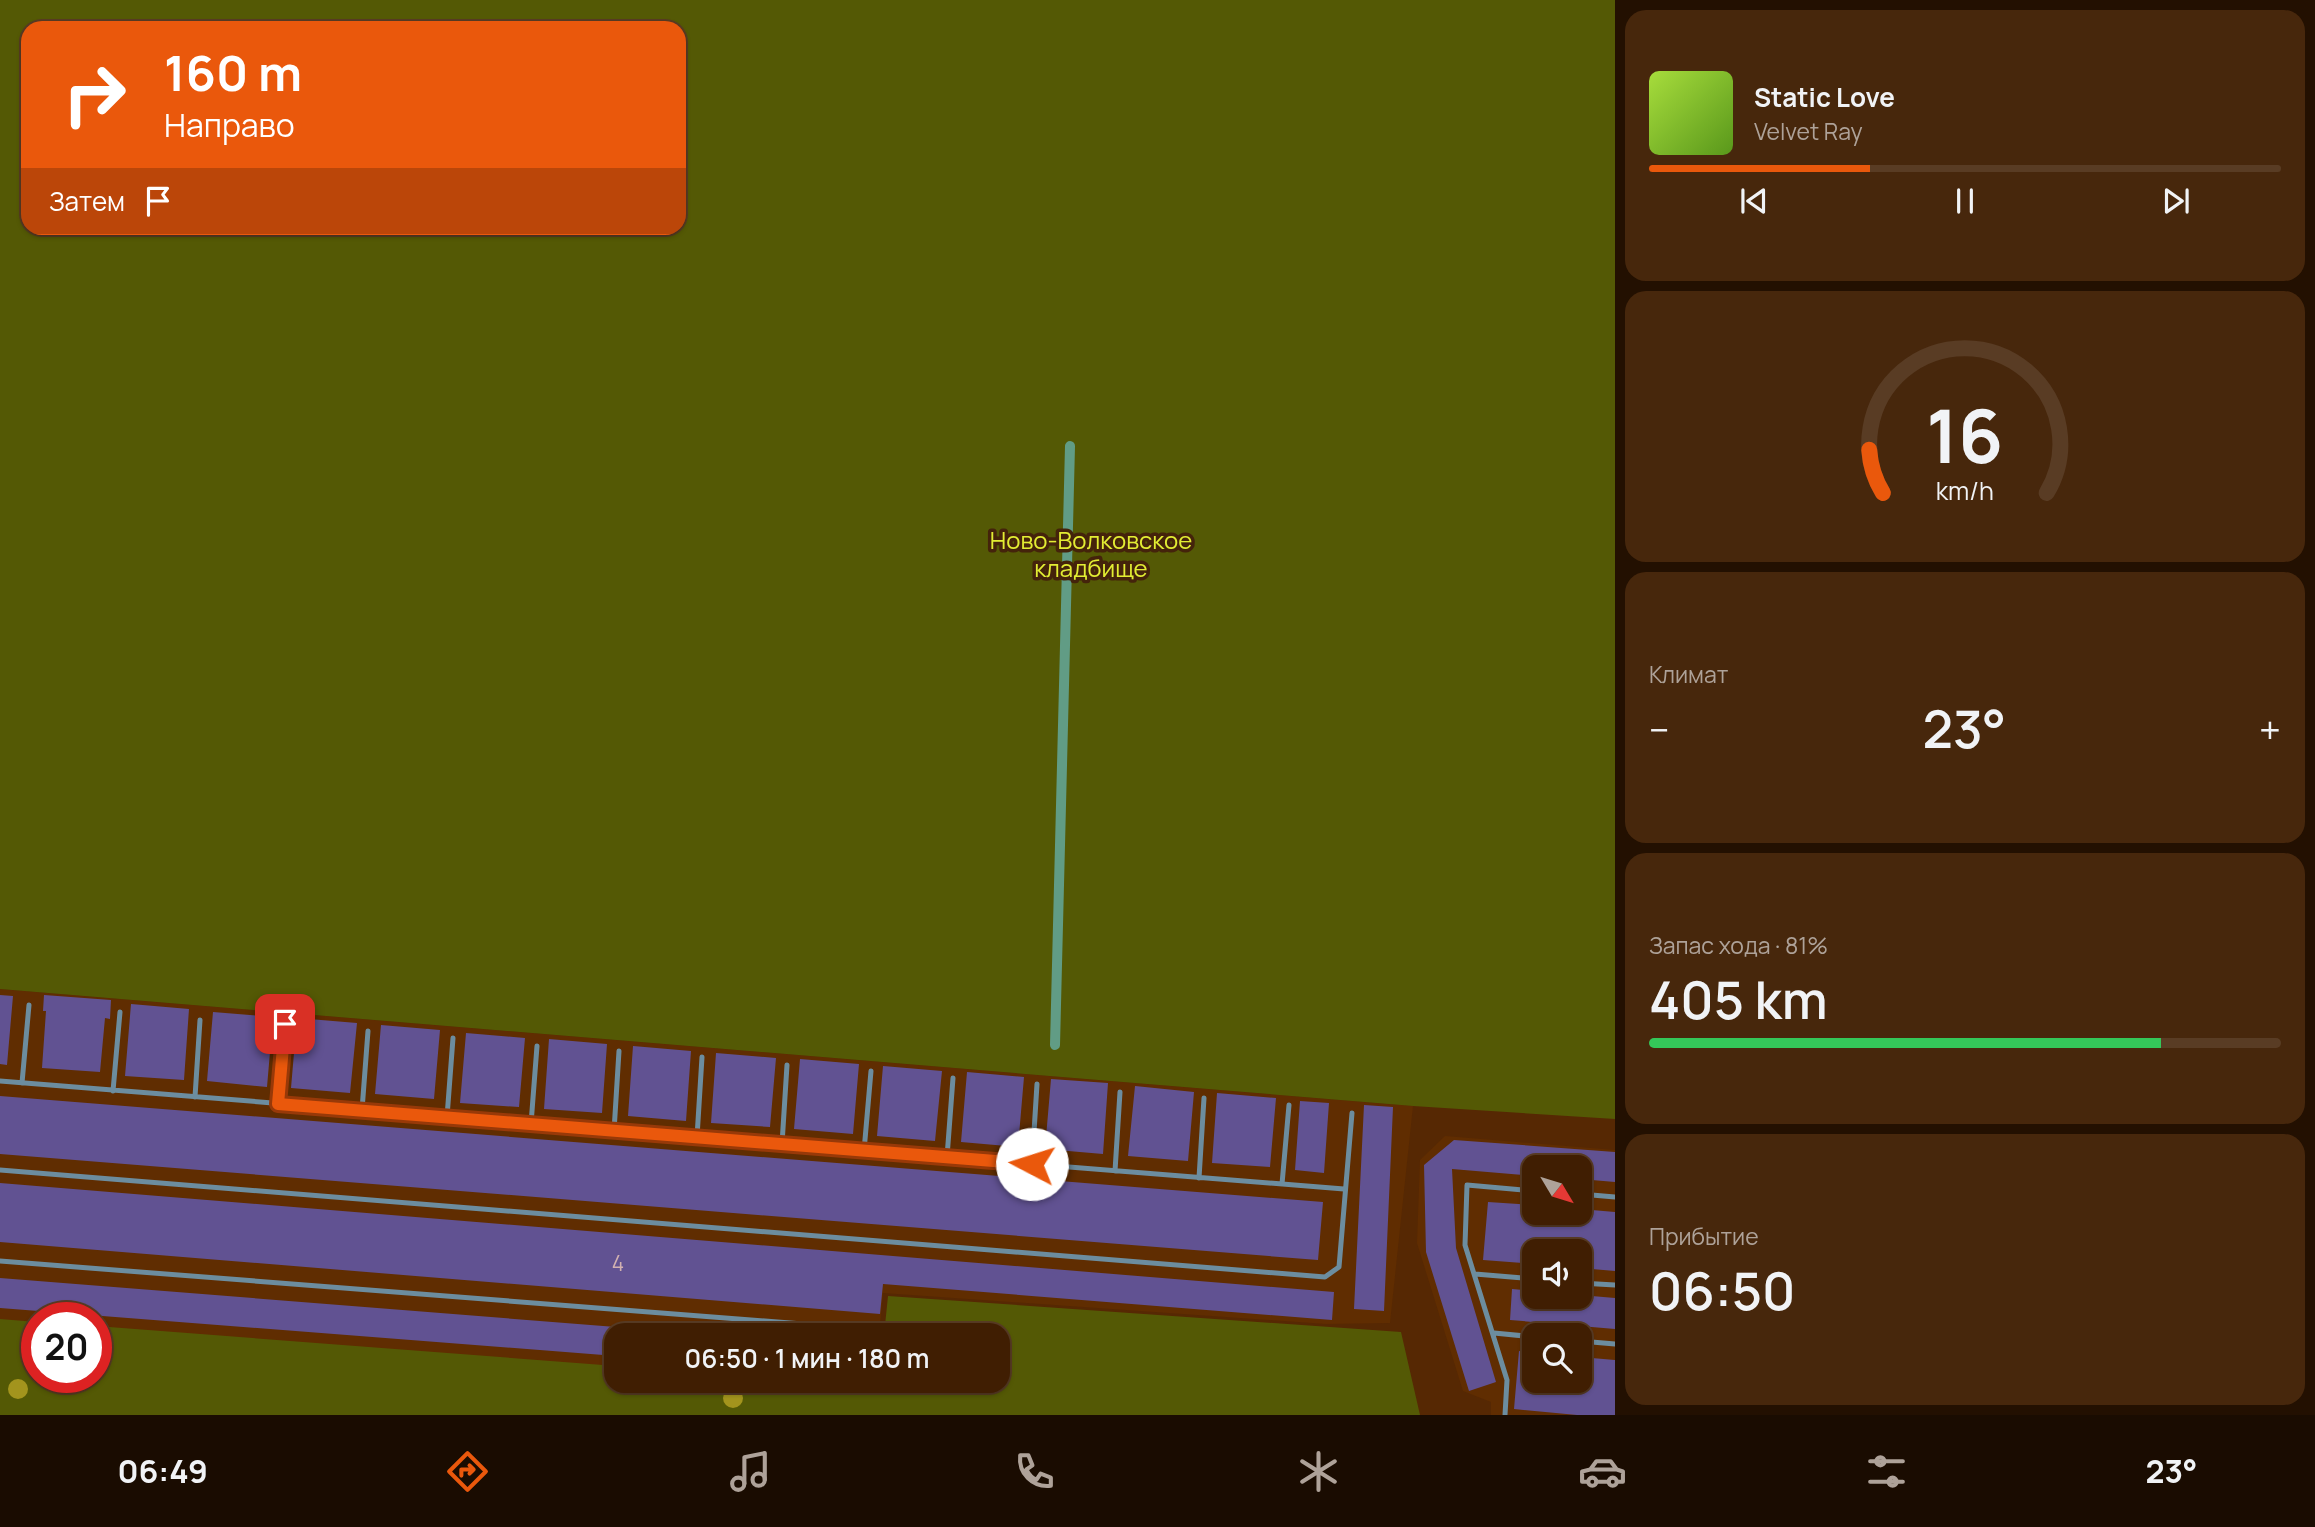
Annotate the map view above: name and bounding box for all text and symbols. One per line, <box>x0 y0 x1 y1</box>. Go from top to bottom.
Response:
text: 160 m <box>164 39 302 106</box>
icon: right <box>49 49 140 140</box>
text: Static Love <box>1754 79 1895 115</box>
text: Направо <box>164 103 295 147</box>
text: Velvet Ray <box>1754 115 1863 147</box>
icon: arrive <box>139 182 177 220</box>
icon: previous <box>1735 182 1773 220</box>
icon: pause <box>1946 182 1984 220</box>
icon: next <box>2157 182 2195 220</box>
text: Затем <box>49 183 125 219</box>
text: 16 <box>1926 385 2004 485</box>
text: km/h <box>1936 472 1994 507</box>
park label: Ново-Волковское кладбище <box>990 523 1192 584</box>
text: Климат <box>1649 658 1728 690</box>
text: 23° <box>1922 693 2006 764</box>
text: − <box>1649 703 1670 755</box>
text: + <box>2259 703 2281 755</box>
text: Запас хода · 81% <box>1649 929 1828 961</box>
text: 405 km <box>1649 964 1828 1035</box>
pin <box>255 994 315 1054</box>
icon: arrive <box>266 1005 304 1043</box>
position arrow <box>995 1127 1069 1201</box>
north arrow <box>1522 1155 1592 1225</box>
map controls <box>1522 1155 1592 1393</box>
text: Прибытие <box>1649 1220 1759 1252</box>
button: sound <box>1522 1239 1592 1309</box>
house number: 4 <box>612 1249 624 1277</box>
text: 06:50 <box>1649 1255 1795 1326</box>
speed limit sign: 20 <box>21 1302 112 1393</box>
button: search <box>1522 1323 1592 1393</box>
text: 06:50 · 1 мин · 180 m <box>685 1340 929 1376</box>
icon: directions <box>443 1447 492 1496</box>
icon: music <box>726 1447 775 1496</box>
icon: phone <box>1010 1447 1059 1496</box>
icon: climate <box>1294 1447 1343 1496</box>
icon: car <box>1578 1447 1627 1496</box>
icon: filters <box>1862 1447 1911 1496</box>
text: 06:49 <box>117 1449 208 1493</box>
text: 23° <box>2145 1449 2198 1493</box>

